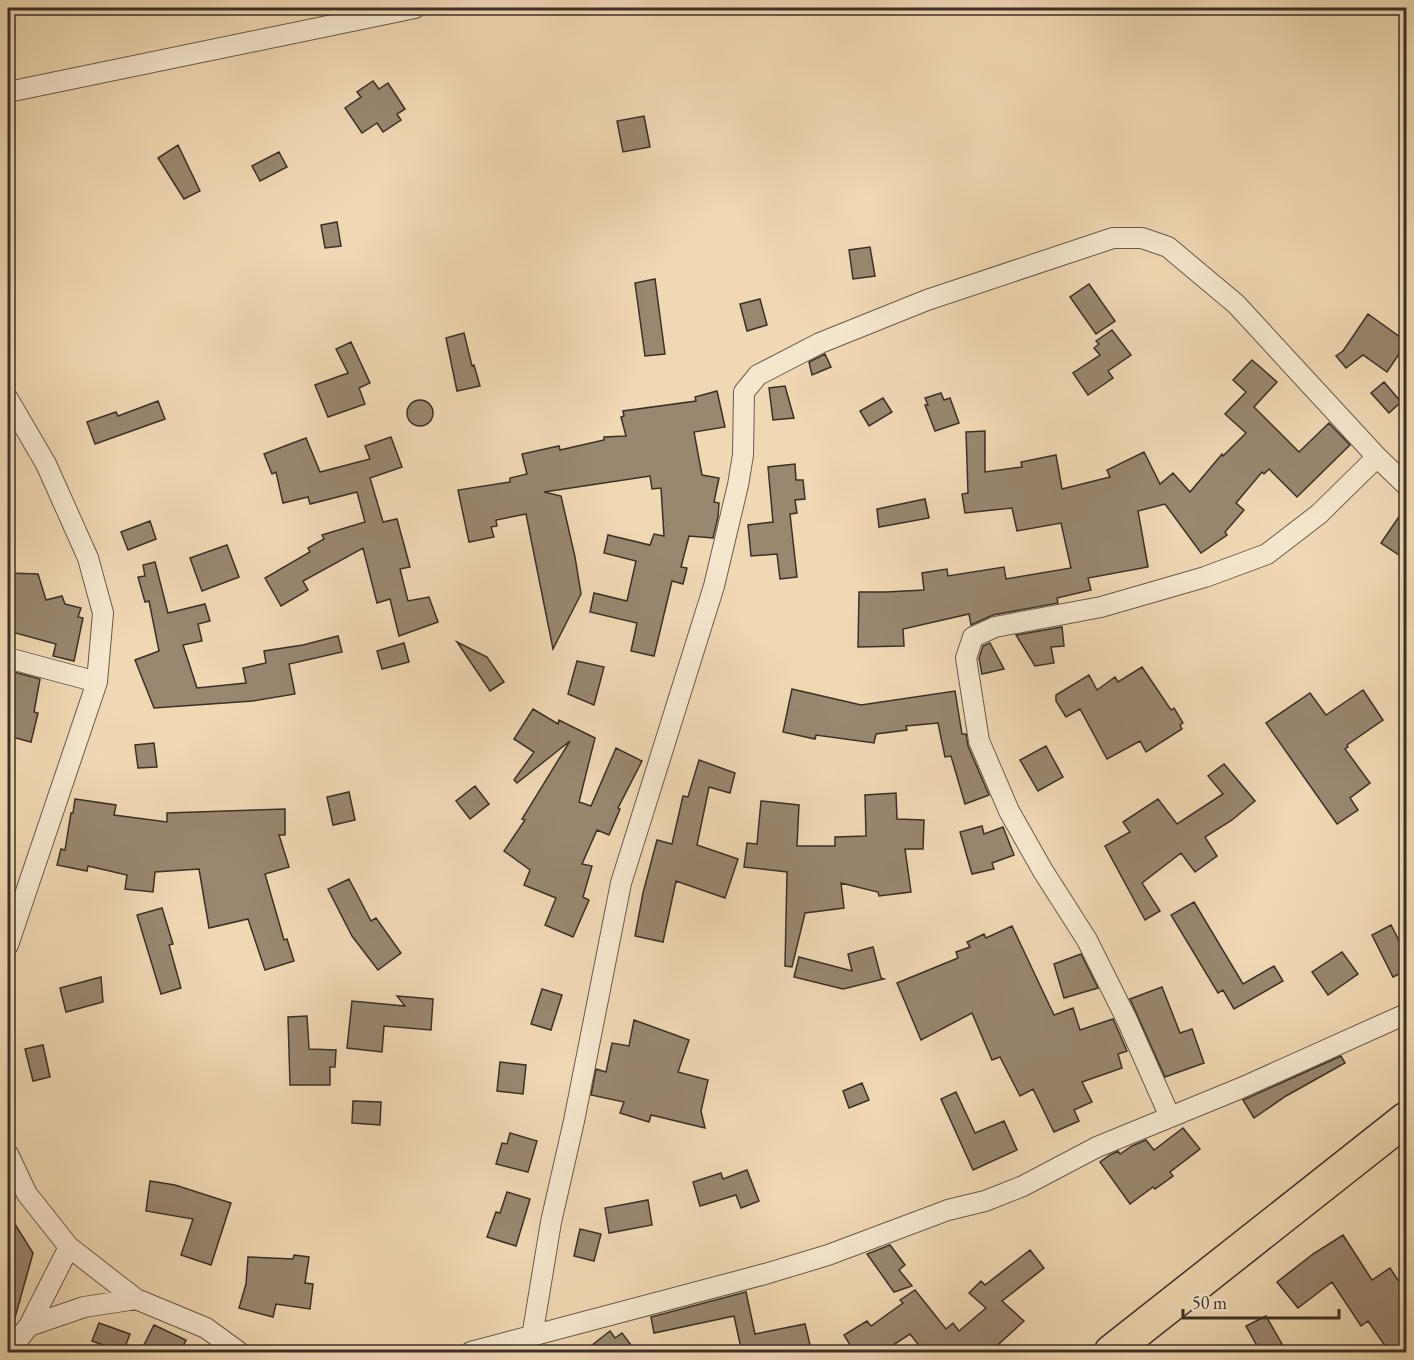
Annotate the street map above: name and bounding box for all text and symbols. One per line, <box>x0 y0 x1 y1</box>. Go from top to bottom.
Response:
scale bar <box>1183 1282 1339 1320</box>
text: 50 m <box>1192 1291 1227 1314</box>

